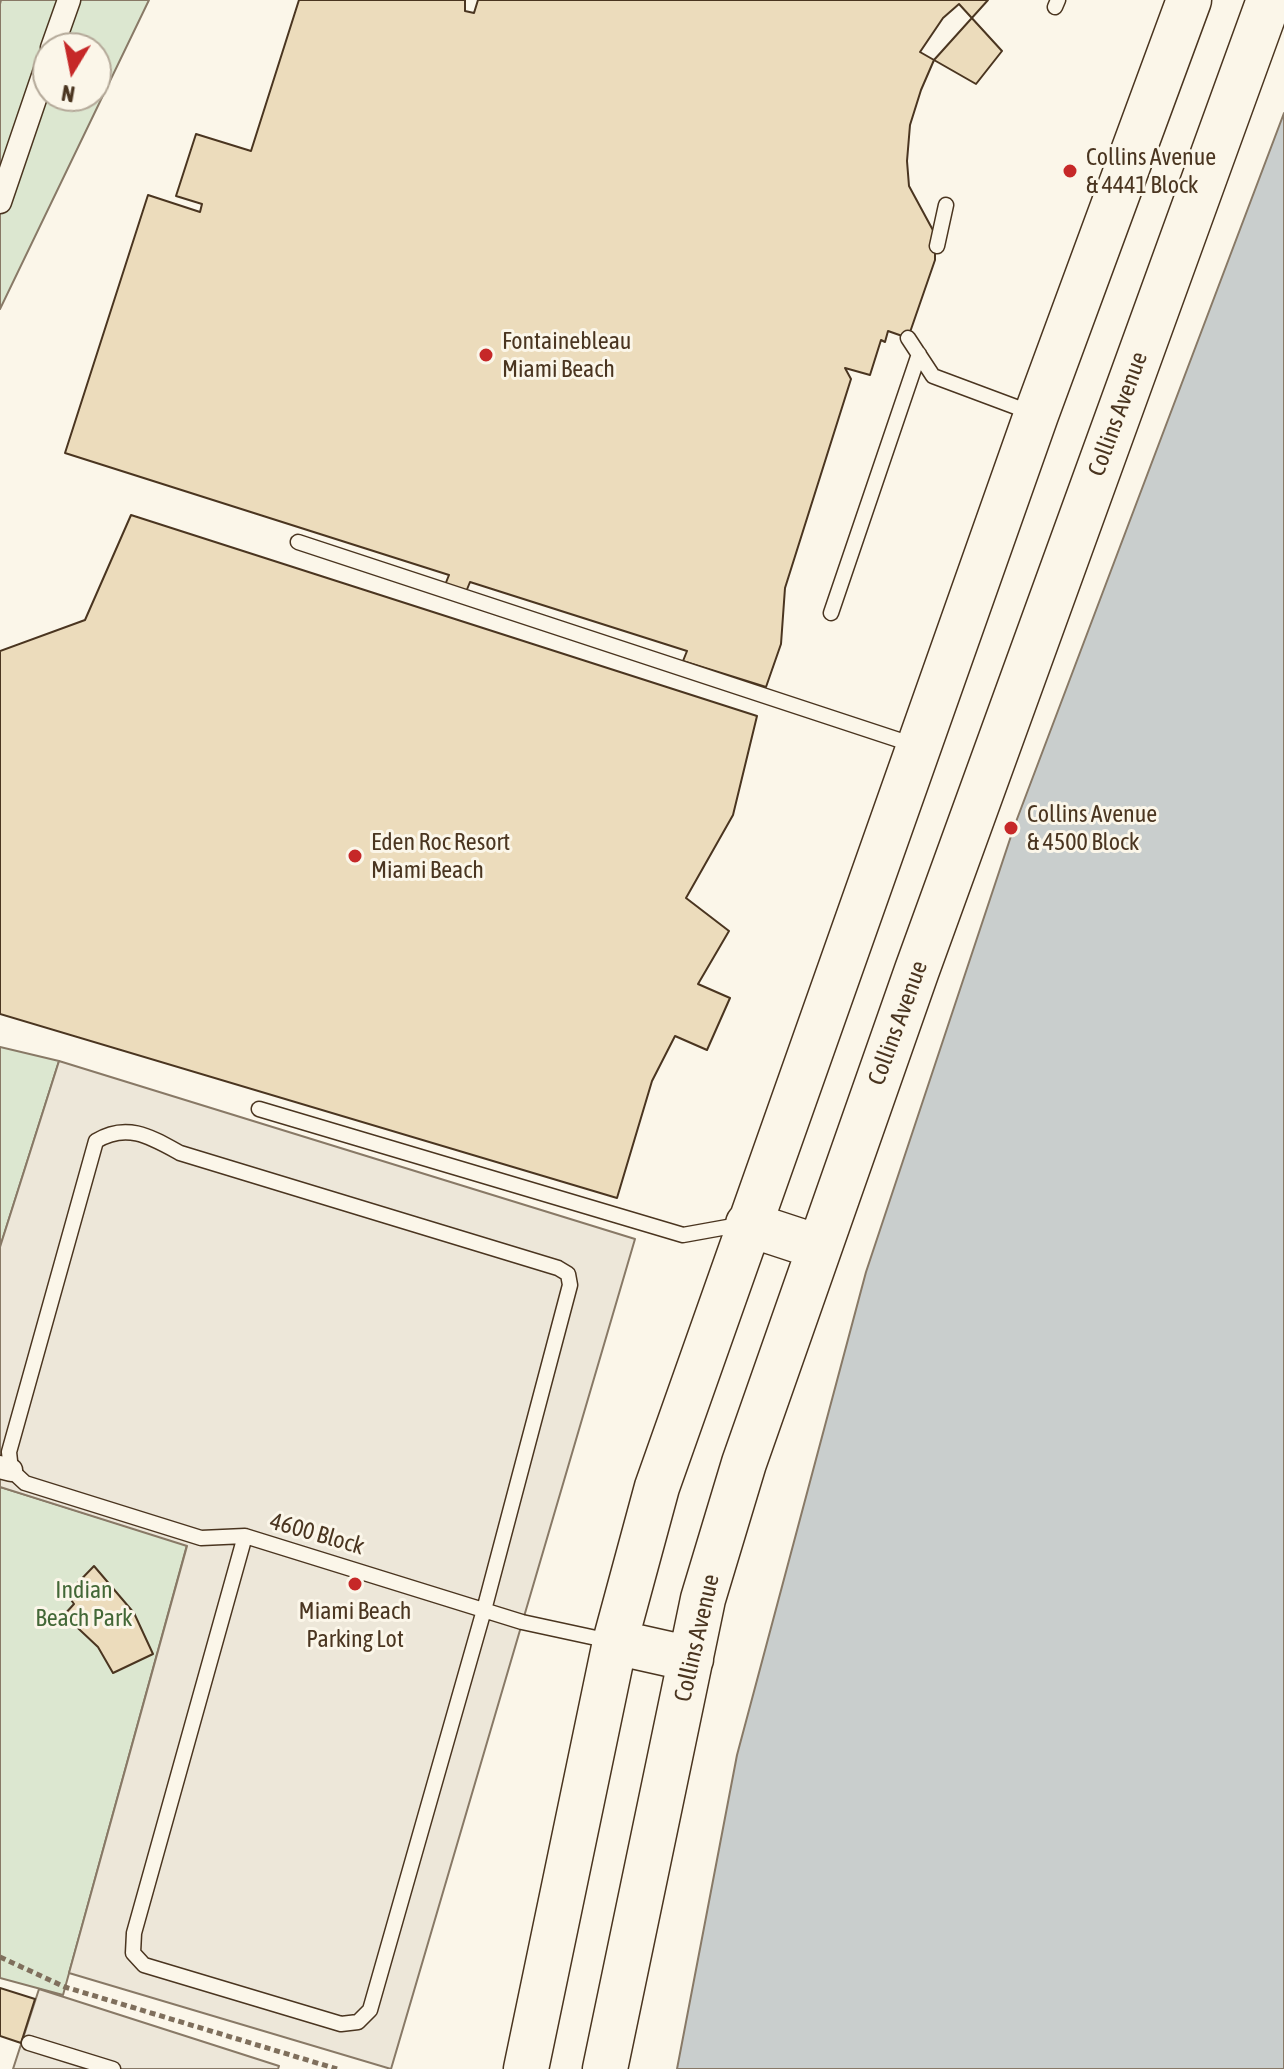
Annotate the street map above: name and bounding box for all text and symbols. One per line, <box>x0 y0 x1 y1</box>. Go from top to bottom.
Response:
north arrow <box>32 32 112 112</box>
text: N <box>60 80 77 108</box>
place label: Collins Avenue & 4441 Block <box>1086 143 1216 199</box>
marker: Collins Avenue & 4441 Block <box>1061 162 1079 180</box>
place label: Fontainebleau Miami Beach <box>502 327 631 383</box>
marker: Fontainebleau Miami Beach <box>477 346 495 364</box>
street label: Collins Avenue <box>1082 348 1154 480</box>
place label: Collins Avenue & 4500 Block <box>1027 800 1157 856</box>
marker: Collins Avenue & 4500 Block <box>1002 819 1020 837</box>
place label: Eden Roc Resort Miami Beach <box>371 828 510 884</box>
marker: Eden Roc Resort Miami Beach <box>346 847 364 865</box>
street label: Collins Avenue <box>862 957 934 1089</box>
street label: 4600 Block <box>267 1507 367 1561</box>
street label: Collins Avenue <box>668 1571 726 1705</box>
marker: Miami Beach Parking Lot <box>346 1575 364 1593</box>
park label: Indian Beach Park <box>35 1576 133 1632</box>
place label: Miami Beach Parking Lot <box>299 1597 411 1653</box>

